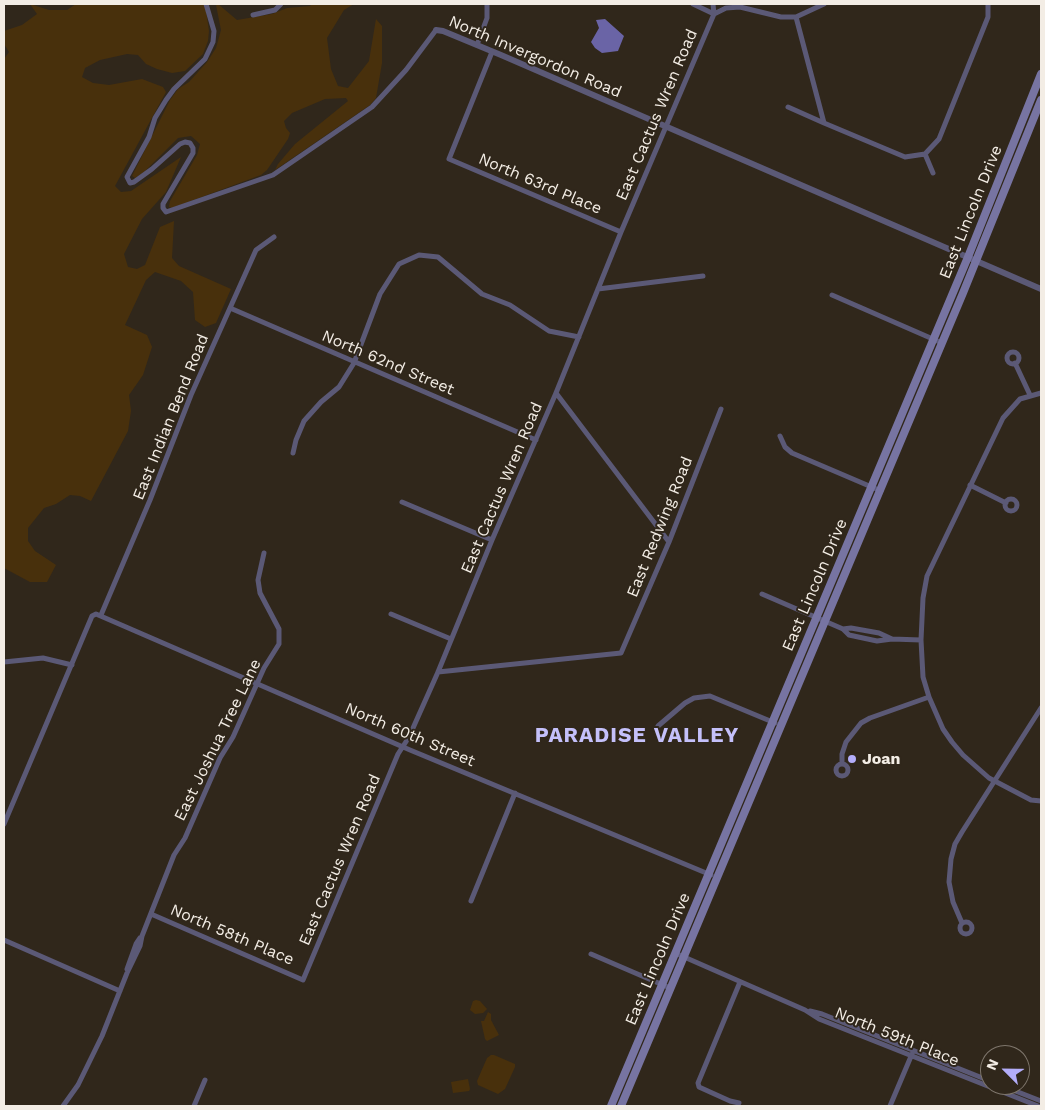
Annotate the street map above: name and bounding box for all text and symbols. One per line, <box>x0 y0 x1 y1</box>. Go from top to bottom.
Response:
street label: North Invergordon Road <box>446 12 624 102</box>
street label: East Cactus Wren Road <box>612 26 702 204</box>
street label: East Lincoln Drive <box>935 142 1007 282</box>
street label: North 63rd Place <box>475 149 605 219</box>
street label: North 62nd Street <box>319 326 457 400</box>
street label: East Indian Bend Road <box>129 331 213 503</box>
street label: East Cactus Wren Road <box>457 399 547 577</box>
street label: East Redwing Road <box>623 454 697 600</box>
street label: East Lincoln Drive <box>778 516 852 654</box>
street label: East Joshua Tree Lane <box>170 656 266 824</box>
street label: North 60th Street <box>342 699 478 771</box>
district label: PARADISE VALLEY <box>533 723 741 749</box>
place label: Joan <box>862 749 901 769</box>
marker: Joan <box>846 753 858 765</box>
street label: East Cactus Wren Road <box>295 771 385 949</box>
street label: East Lincoln Drive <box>621 890 695 1028</box>
street label: North 58th Place <box>167 900 297 970</box>
street label: North 59th Place <box>832 1003 962 1071</box>
north arrow <box>980 1045 1030 1095</box>
text: N <box>983 1057 1002 1072</box>

